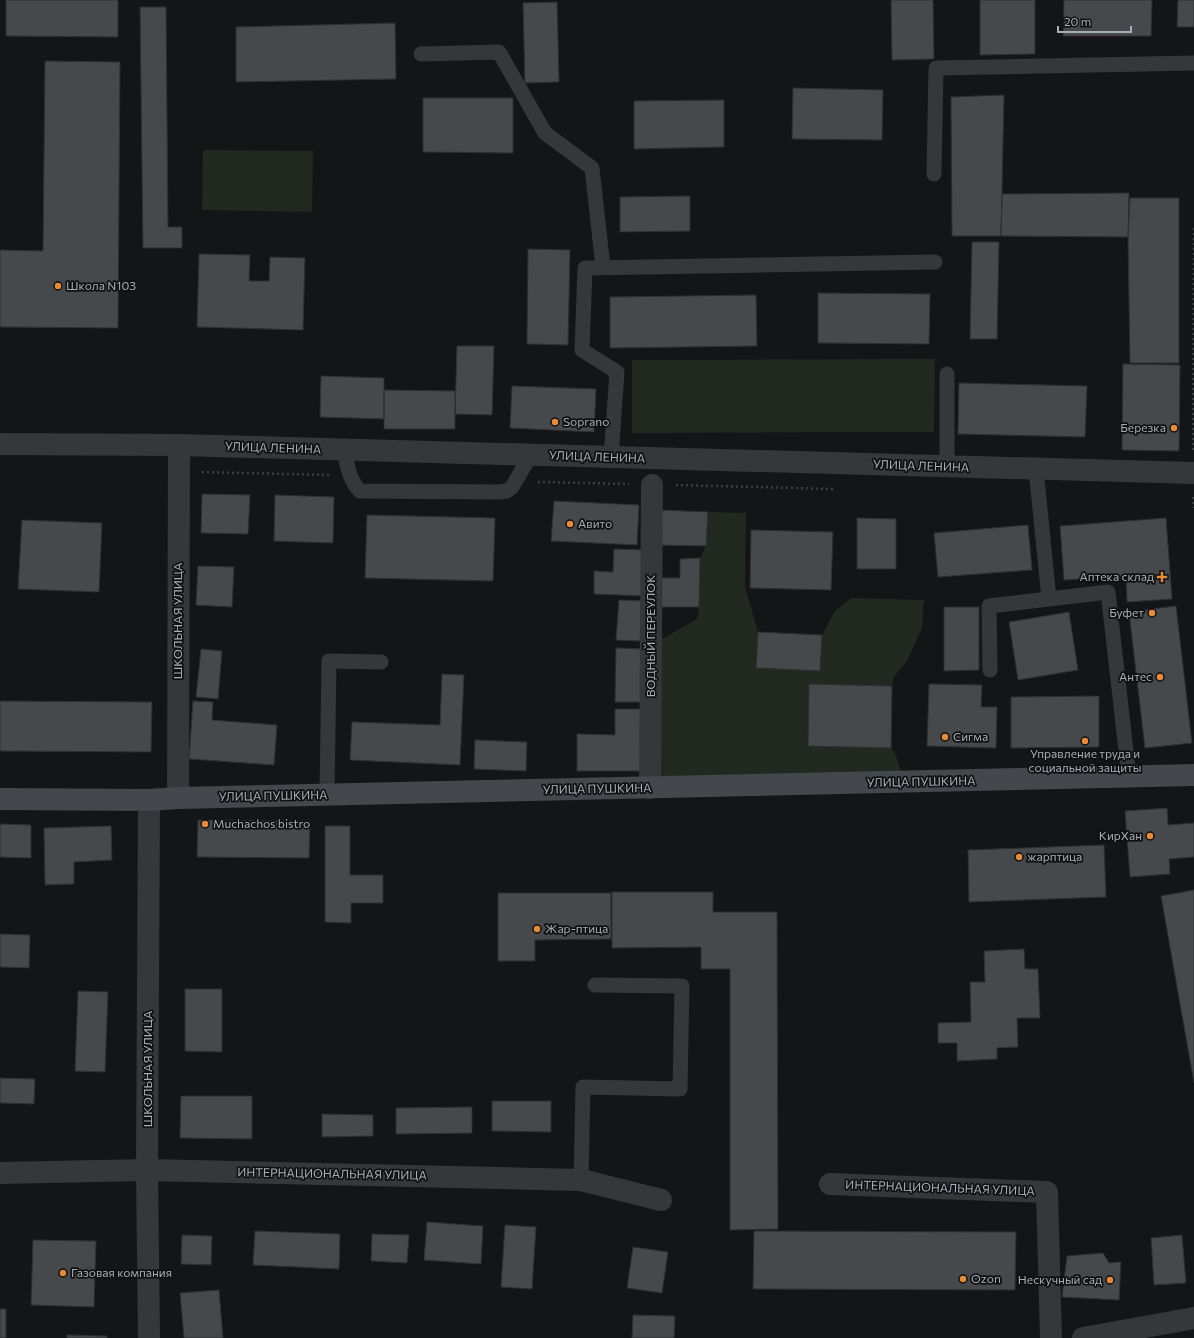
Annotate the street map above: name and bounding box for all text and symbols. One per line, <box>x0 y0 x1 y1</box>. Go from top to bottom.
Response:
scale bar <box>1058 8 1131 34</box>
text: 20 m <box>1064 14 1091 28</box>
place label: Школа N103 <box>66 278 136 292</box>
marker: Школа N103 <box>53 281 63 291</box>
place label: Soprano <box>563 414 609 428</box>
marker: Soprano <box>550 417 560 427</box>
place label: Березка <box>1120 420 1166 434</box>
marker: Березка <box>1169 423 1179 433</box>
street label: УЛИЦА ЛЕНИНА <box>225 438 321 456</box>
street label: УЛИЦА ЛЕНИНА <box>549 447 645 465</box>
street label: УЛИЦА ЛЕНИНА <box>873 456 969 474</box>
place label: Авито <box>578 516 612 530</box>
marker: Авито <box>565 519 575 529</box>
street label: ШКОЛЬНАЯ УЛИЦА <box>170 563 184 679</box>
place label: Аптека склад <box>1080 569 1154 583</box>
marker: Аптека склад <box>1157 572 1167 582</box>
street label: ВОДНЫЙ ПЕРЕУЛОК <box>643 575 657 697</box>
place label: Буфет <box>1109 605 1144 619</box>
marker: Буфет <box>1147 608 1157 618</box>
place label: Антес <box>1119 669 1152 683</box>
marker: Антес <box>1155 672 1165 682</box>
place label: Сигма <box>953 729 988 743</box>
marker: Сигма <box>940 732 950 742</box>
marker: Управление труда и социальной защиты <box>1080 736 1090 746</box>
place label: Управление труда и социальной защиты <box>1029 746 1141 774</box>
street label: УЛИЦА ПУШКИНА <box>866 773 975 789</box>
street label: УЛИЦА ПУШКИНА <box>542 780 651 796</box>
street label: УЛИЦА ПУШКИНА <box>218 787 327 803</box>
place label: Muchachos bistro <box>213 816 310 830</box>
marker: Muchachos bistro <box>200 819 210 829</box>
place label: КирХан <box>1099 828 1142 842</box>
marker: КирХан <box>1145 831 1155 841</box>
place label: жарптица <box>1027 849 1082 863</box>
marker: жарптица <box>1014 852 1024 862</box>
place label: Жар-птица <box>545 921 608 935</box>
marker: Жар-птица <box>532 924 542 934</box>
street label: ШКОЛЬНАЯ УЛИЦА <box>140 1011 154 1127</box>
street label: ИНТЕРНАЦИОНАЛЬНАЯ УЛИЦА <box>237 1164 427 1182</box>
street label: ИНТЕРНАЦИОНАЛЬНАЯ УЛИЦА <box>845 1177 1035 1197</box>
place label: Газовая компания <box>71 1265 172 1279</box>
marker: Газовая компания <box>58 1268 68 1278</box>
place label: Ozon <box>971 1271 1001 1285</box>
place label: Нескучный сад <box>1018 1272 1102 1286</box>
marker: Ozon <box>958 1274 968 1284</box>
marker: Нескучный сад <box>1105 1275 1115 1285</box>

